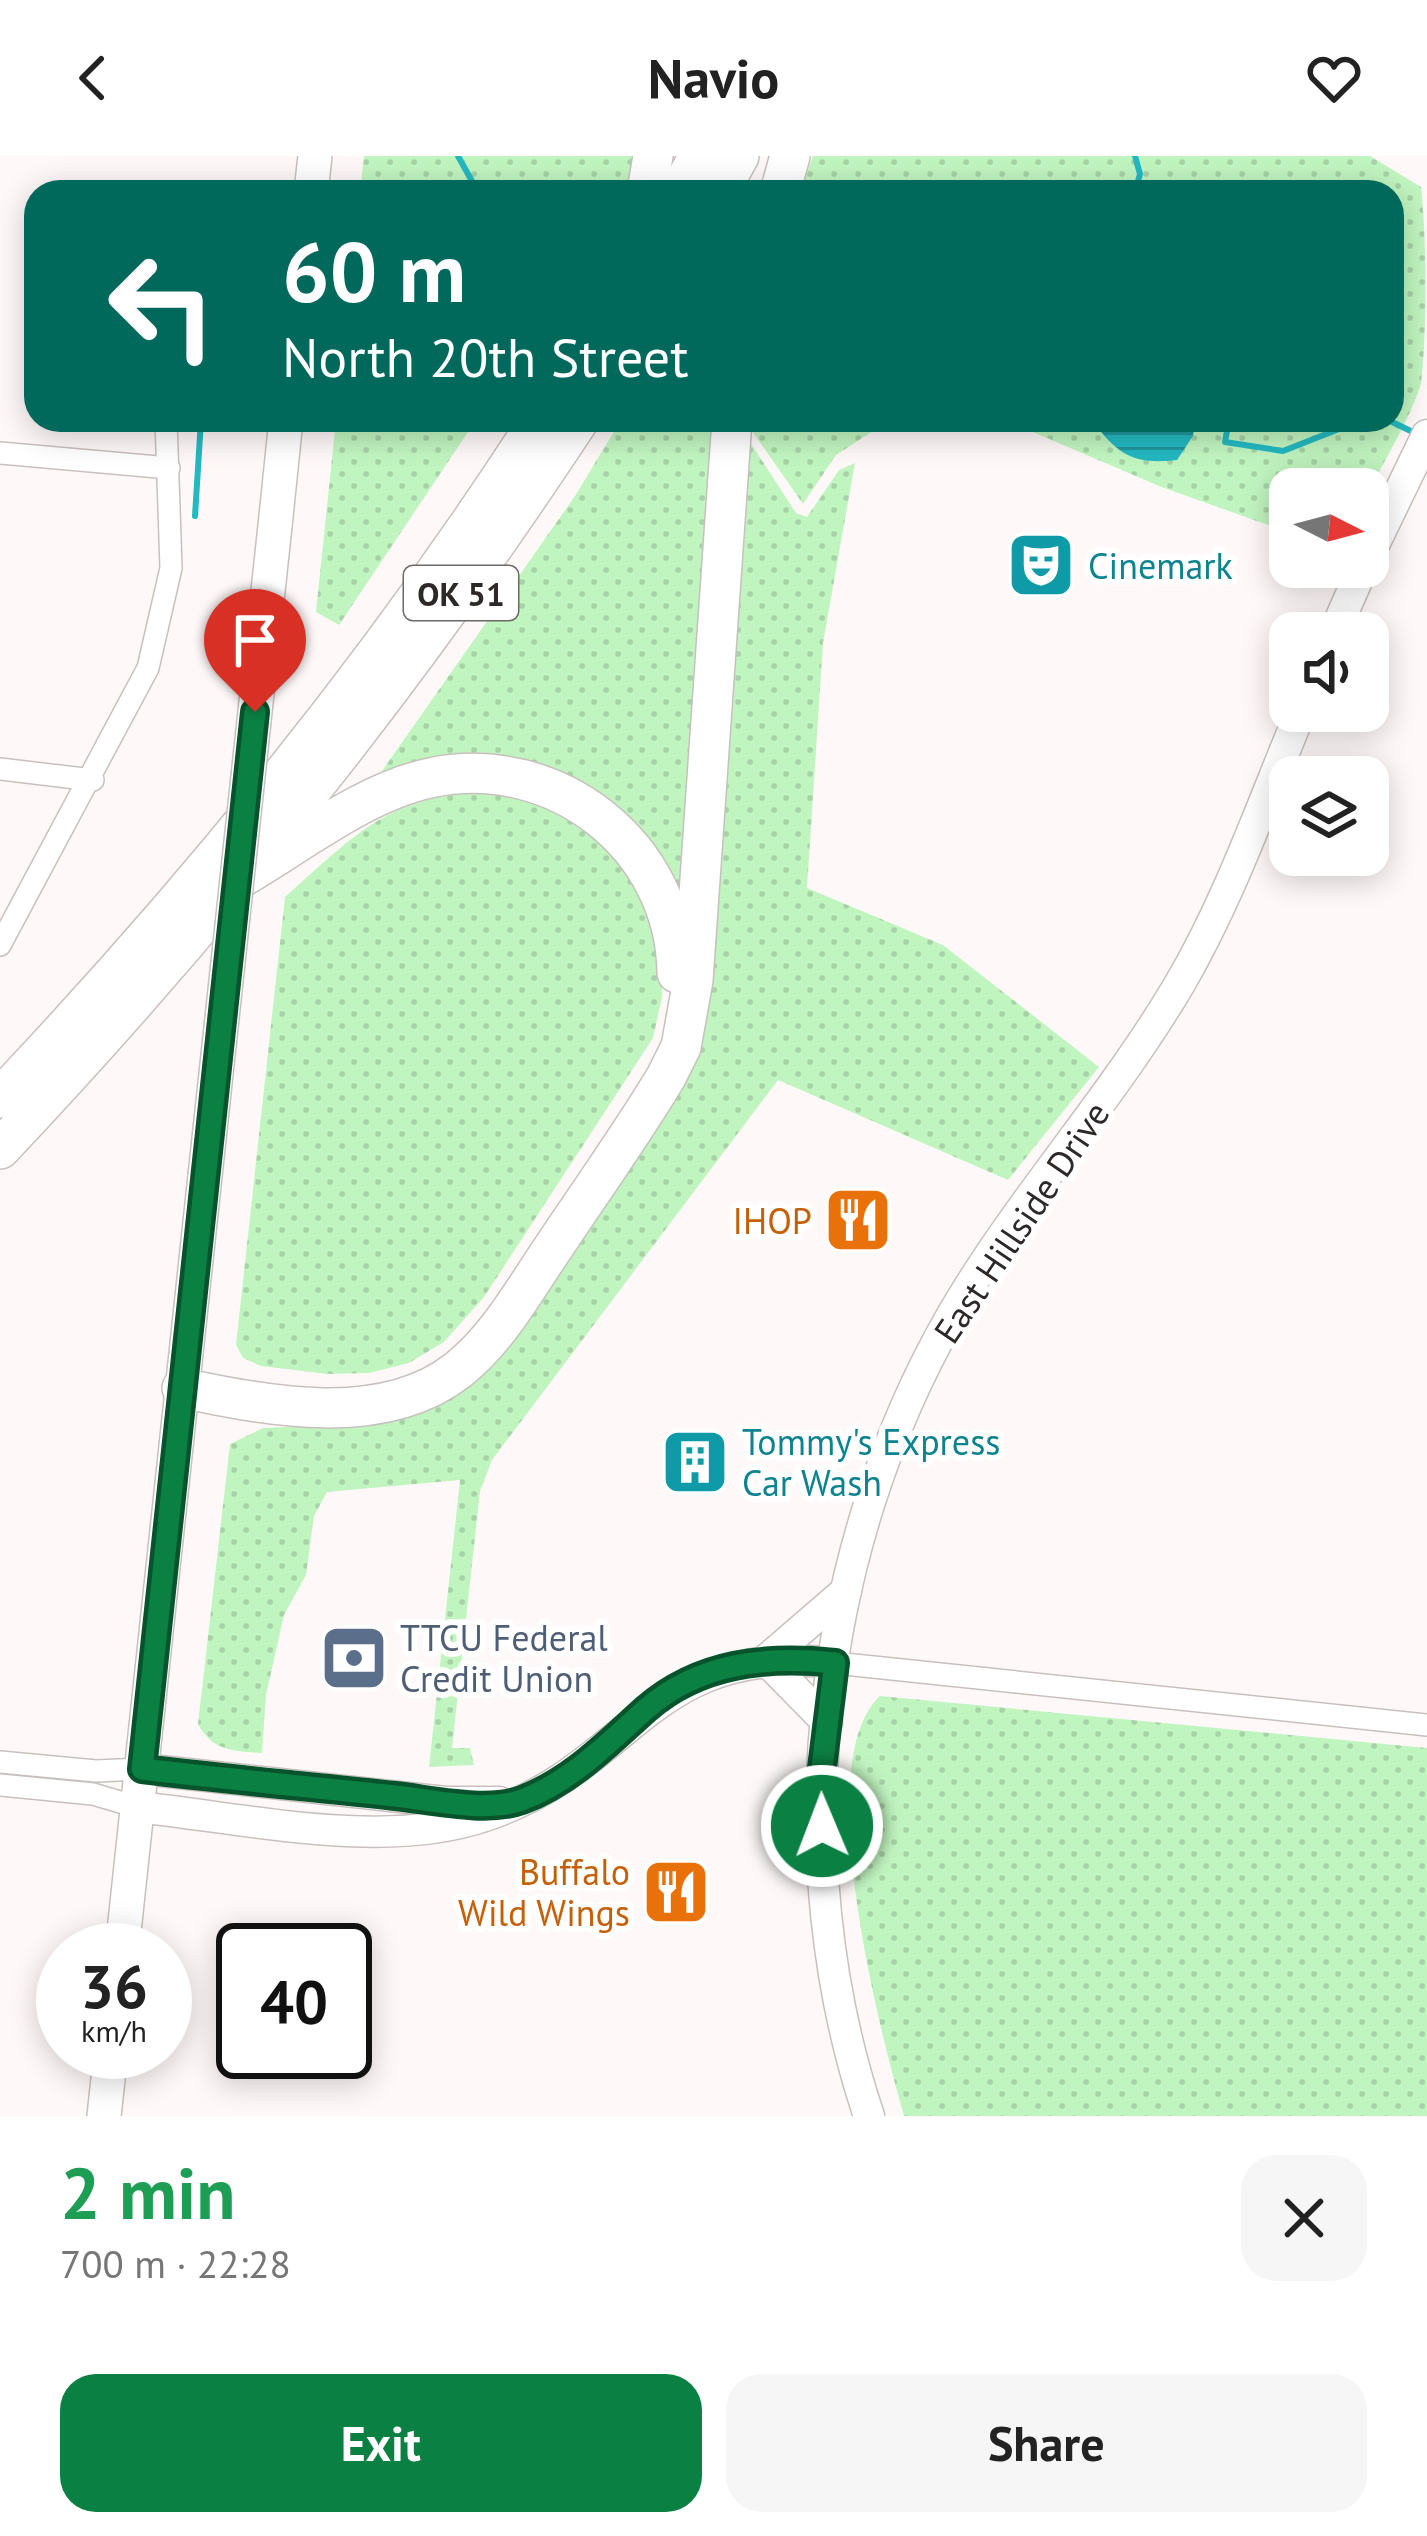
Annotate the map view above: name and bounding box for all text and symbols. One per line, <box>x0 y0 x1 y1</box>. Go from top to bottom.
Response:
text: Navio <box>648 43 779 113</box>
icon: back <box>60 45 126 111</box>
icon: heart <box>1301 45 1367 111</box>
text: 60 m <box>282 216 466 325</box>
icon: left <box>84 228 240 384</box>
text: North 20th Street <box>282 322 689 392</box>
north arrow <box>1269 468 1389 588</box>
map controls <box>1269 468 1389 876</box>
theatre icon: Cinemark <box>1006 530 1076 600</box>
place label: Cinemark <box>1088 542 1233 589</box>
road number: OK 51 <box>404 566 518 620</box>
pin <box>204 589 306 712</box>
icon: arrive <box>222 607 288 673</box>
button: sound <box>1269 612 1389 732</box>
button: layers <box>1269 756 1389 876</box>
street label: East Hillside Drive <box>923 1092 1119 1352</box>
restaurant icon: IHOP <box>823 1185 893 1255</box>
place label: IHOP <box>733 1197 812 1244</box>
place label: Tommy's Express Car Wash <box>742 1418 1000 1506</box>
building icon: Tommy's Express Car Wash <box>660 1427 730 1497</box>
place label: TTCU Federal Credit Union <box>400 1614 608 1702</box>
bank icon: TTCU Federal Credit Union <box>319 1623 389 1693</box>
position arrow <box>759 1763 885 1889</box>
place label: Buffalo Wild Wings <box>458 1848 630 1936</box>
restaurant icon: Buffalo Wild Wings <box>641 1857 711 1927</box>
speed limit sign: 40 <box>216 1923 372 2079</box>
text: 36 <box>80 1947 148 2025</box>
text: km/h <box>81 2011 147 2050</box>
text: 2 min <box>60 2146 236 2239</box>
button: close <box>1241 2155 1367 2281</box>
text: 700 m · 22:28 <box>60 2238 291 2289</box>
button: Exit <box>60 2374 702 2512</box>
button: Share <box>726 2374 1367 2512</box>

